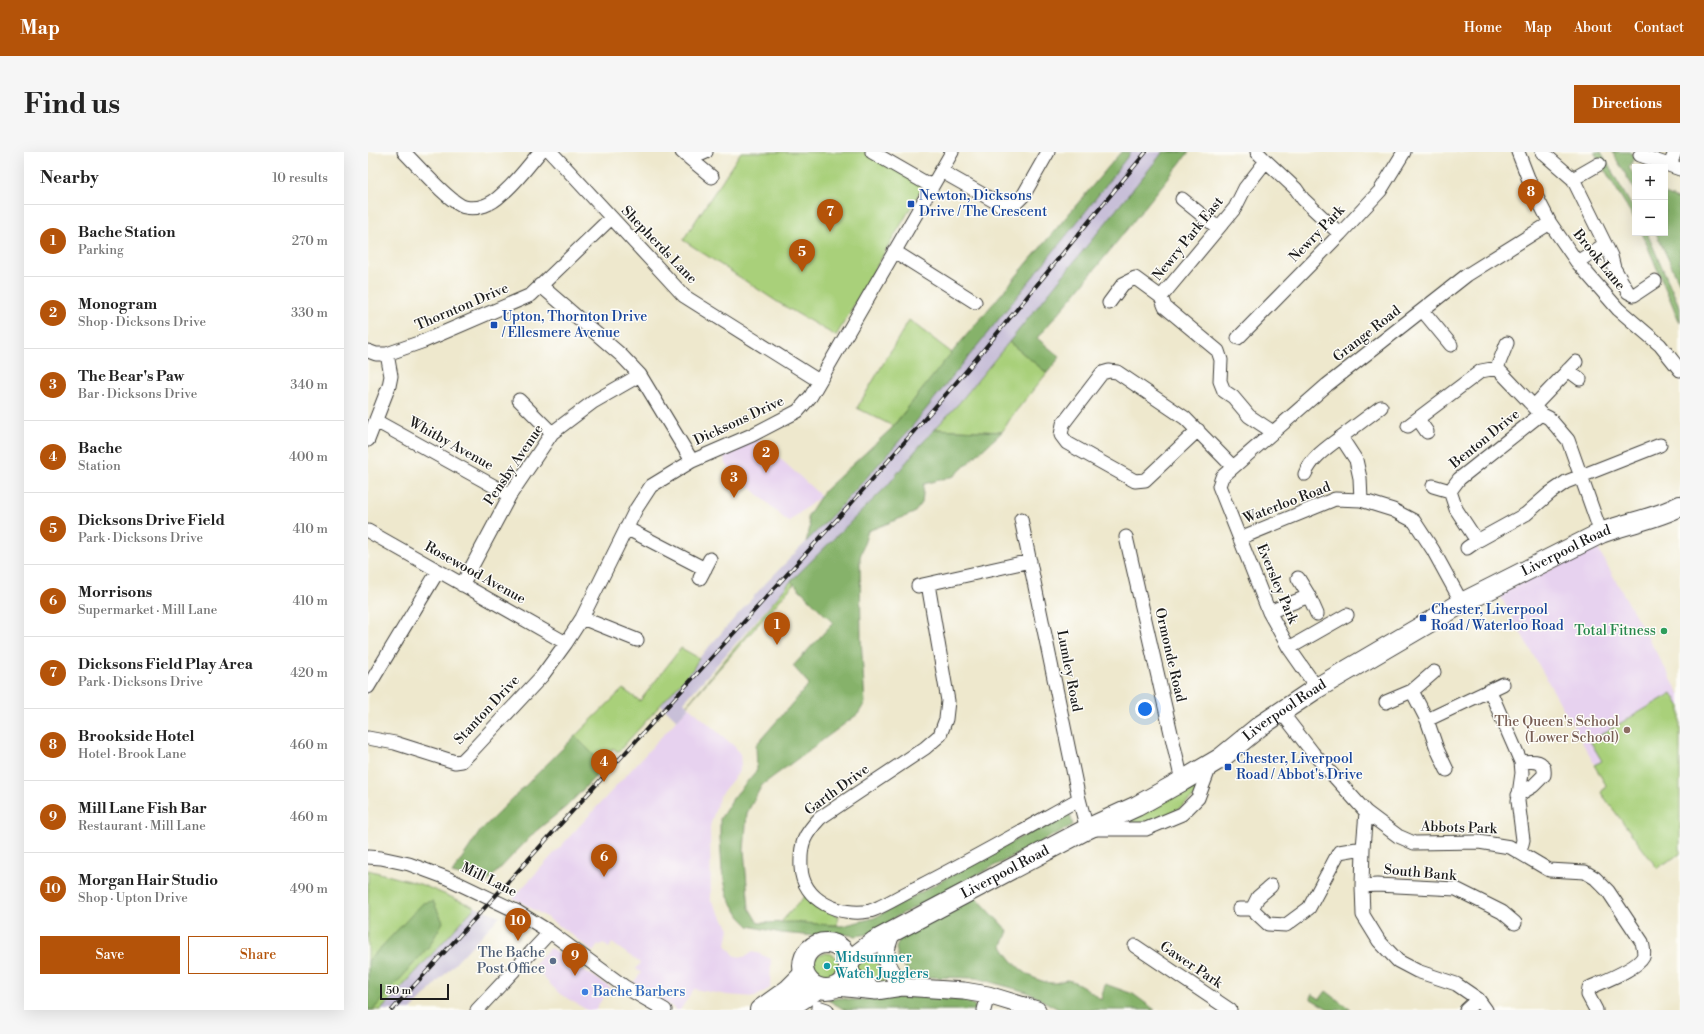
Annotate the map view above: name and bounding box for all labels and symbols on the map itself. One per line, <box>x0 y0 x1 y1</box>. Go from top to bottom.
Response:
pin: 8 <box>1518 179 1544 212</box>
place label: Newton, Dicksons Drive / The Crescent <box>919 187 1047 221</box>
street label: Newry Park East <box>1149 193 1227 285</box>
pin: 7 <box>817 199 843 232</box>
marker: Newton, Dicksons Drive / The Crescent <box>906 199 916 209</box>
street label: Newry Park <box>1285 201 1349 266</box>
street label: Shepherds Lane <box>617 202 701 288</box>
street label: Brook Lane <box>1568 225 1629 294</box>
pin: 5 <box>789 239 815 272</box>
street label: Thornton Drive <box>412 279 512 335</box>
street label: Grange Road <box>1329 302 1405 366</box>
place label: Upton, Thornton Drive / Ellesmere Avenue <box>501 308 647 342</box>
marker: Upton, Thornton Drive / Ellesmere Avenue <box>489 320 499 330</box>
street label: Dicksons Drive <box>691 392 787 450</box>
street label: Benton Drive <box>1446 405 1524 473</box>
street label: Whitby Avenue <box>405 413 497 475</box>
street label: Pensby Avenue <box>480 421 548 509</box>
pin: 2 <box>753 440 779 473</box>
pin: 3 <box>721 465 747 498</box>
street label: Waterloo Road <box>1240 478 1333 528</box>
street label: Liverpool Road <box>1519 521 1613 581</box>
street label: Rosewood Avenue <box>421 538 529 608</box>
street label: Eversley Park <box>1252 541 1302 627</box>
place label: Chester, Liverpool Road / Waterloo Road <box>1431 601 1564 635</box>
street label: Ormonde Road <box>1150 606 1190 704</box>
pin: 1 <box>764 612 790 645</box>
marker: Chester, Liverpool Road / Waterloo Road <box>1418 613 1428 623</box>
place label: Total Fitness <box>1574 622 1656 640</box>
marker: Total Fitness <box>1659 626 1669 636</box>
street label: Lumley Road <box>1052 629 1086 713</box>
street label: Stanton Drive <box>450 672 524 748</box>
street label: Liverpool Road <box>1239 675 1330 745</box>
your location <box>1135 699 1155 719</box>
place label: The Queen's School (Lower School) <box>1494 713 1619 747</box>
marker: The Queen's School (Lower School) <box>1622 725 1632 735</box>
pin: 4 <box>591 749 617 782</box>
place label: Chester, Liverpool Road / Abbot's Drive <box>1236 750 1363 784</box>
street label: Garth Drive <box>801 760 873 820</box>
marker: Chester, Liverpool Road / Abbot's Drive <box>1223 762 1233 772</box>
street label: Abbots Park <box>1420 818 1498 838</box>
street label: Liverpool Road <box>958 841 1053 903</box>
pin: 6 <box>591 844 617 877</box>
street label: Mill Lane <box>458 859 520 901</box>
street label: South Bank <box>1383 861 1458 885</box>
pin: 10 <box>505 908 531 941</box>
street label: Gawer Park <box>1156 937 1226 993</box>
pin: 9 <box>562 943 588 976</box>
place label: The Bache Post Office <box>477 944 545 978</box>
place label: Midsummer Watch Jugglers <box>834 949 929 983</box>
marker: The Bache Post Office <box>548 956 558 966</box>
marker: Midsummer Watch Jugglers <box>822 961 832 971</box>
scale bar <box>380 982 449 1001</box>
place label: Bache Barbers <box>592 983 685 1001</box>
marker: Bache Barbers <box>580 987 590 997</box>

